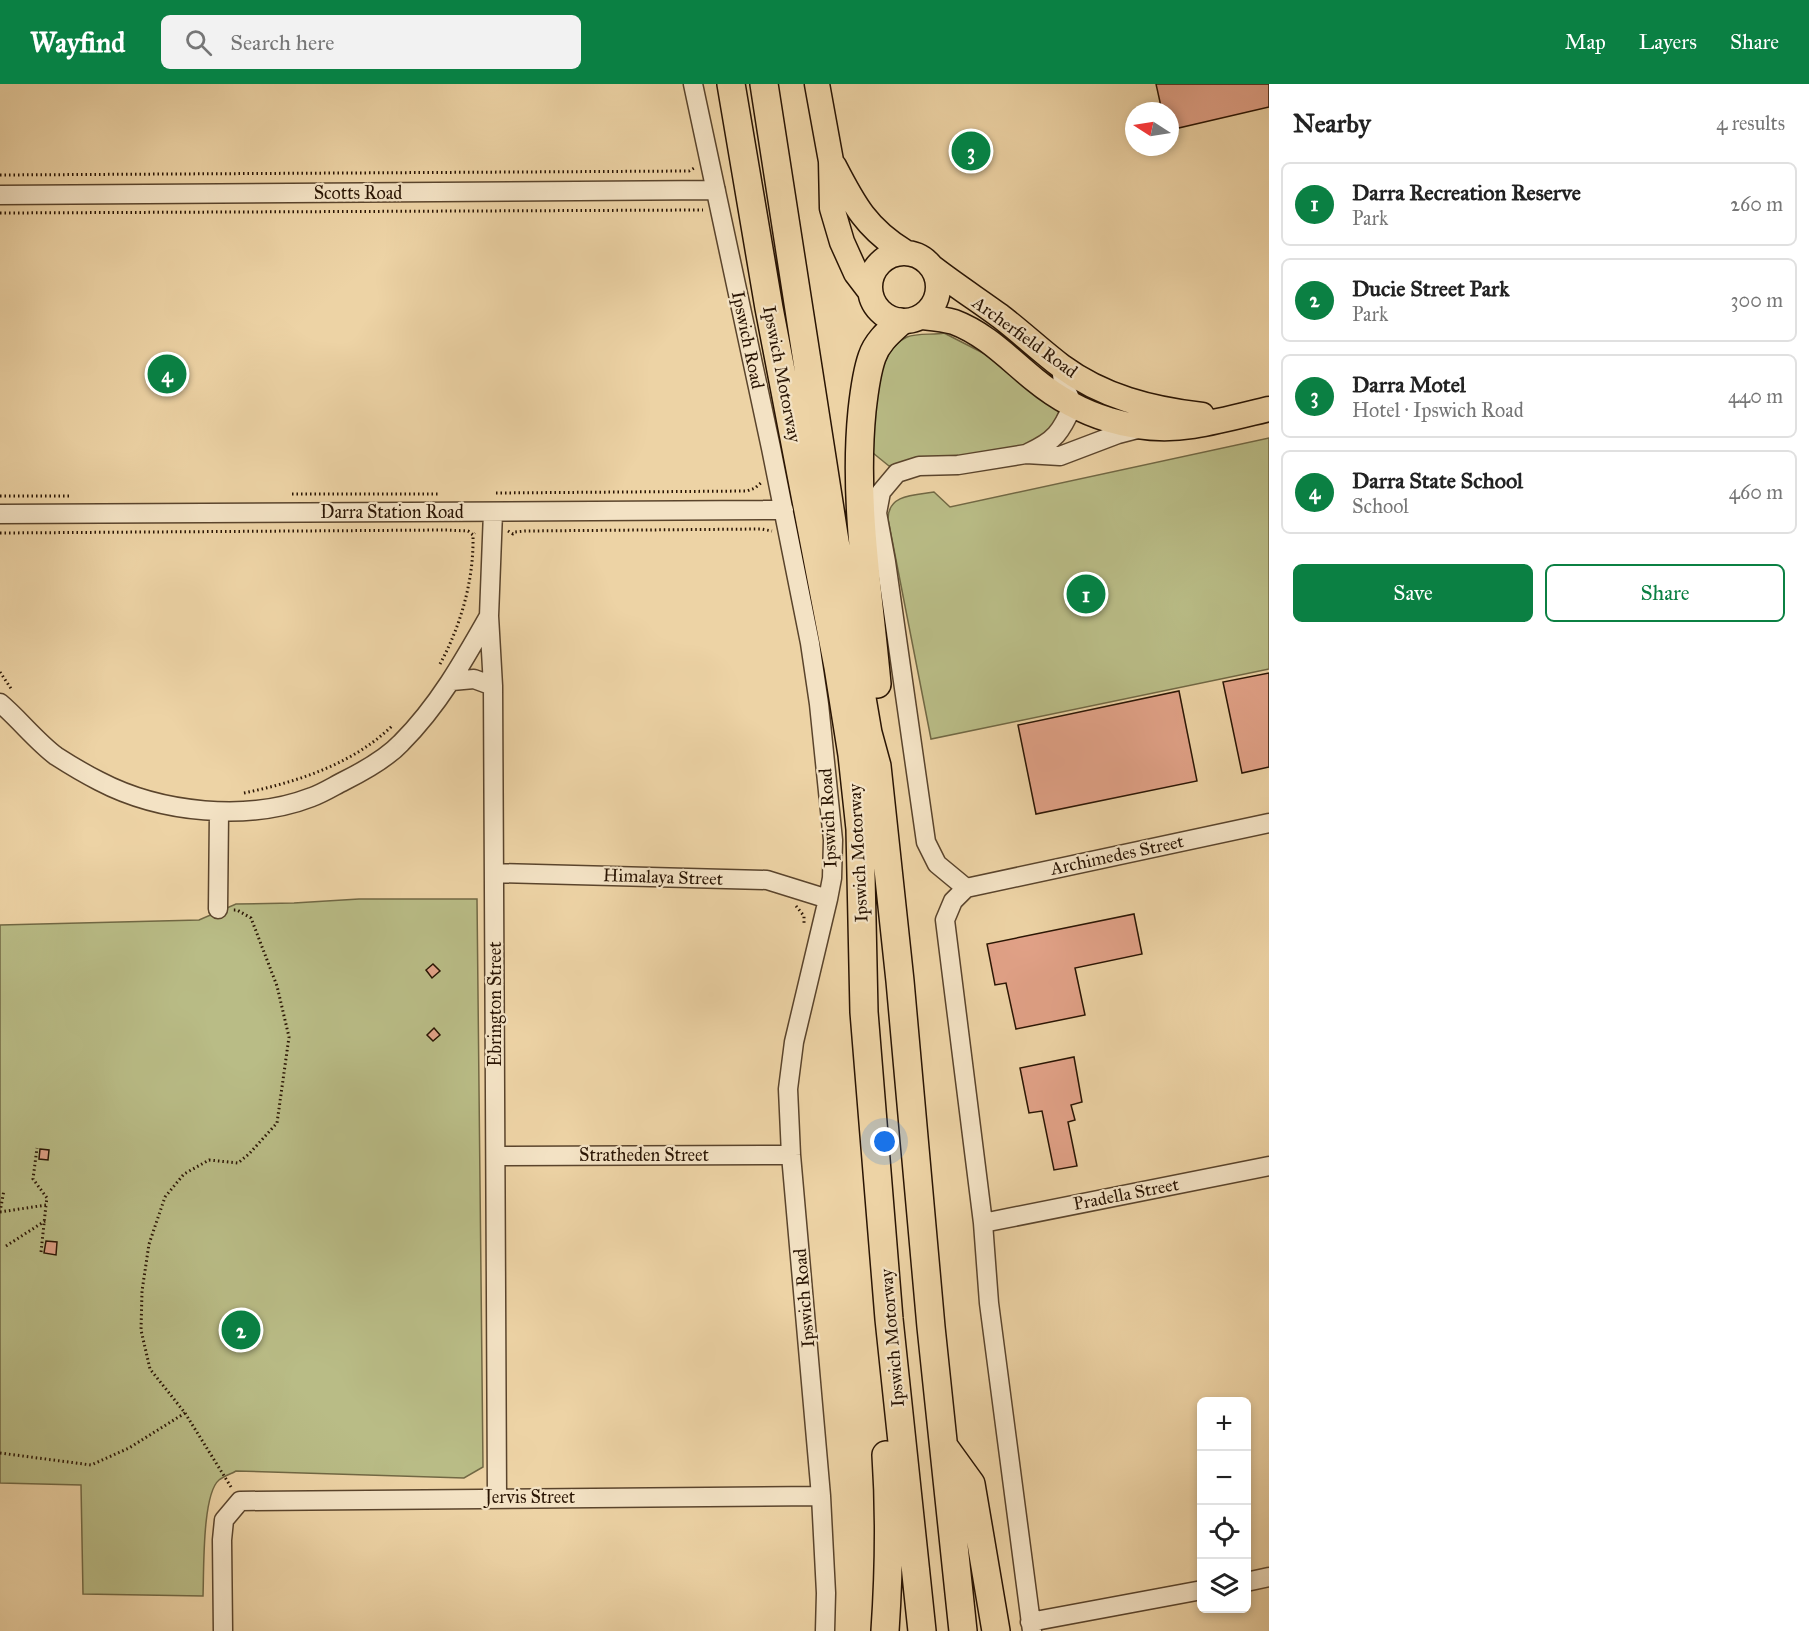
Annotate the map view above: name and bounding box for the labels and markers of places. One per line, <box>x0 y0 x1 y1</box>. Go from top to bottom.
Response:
pin: 3 <box>952 128 990 174</box>
pin: 4 <box>148 352 186 396</box>
pin: 1 <box>1066 572 1106 616</box>
pin: 2 <box>222 1308 260 1352</box>

